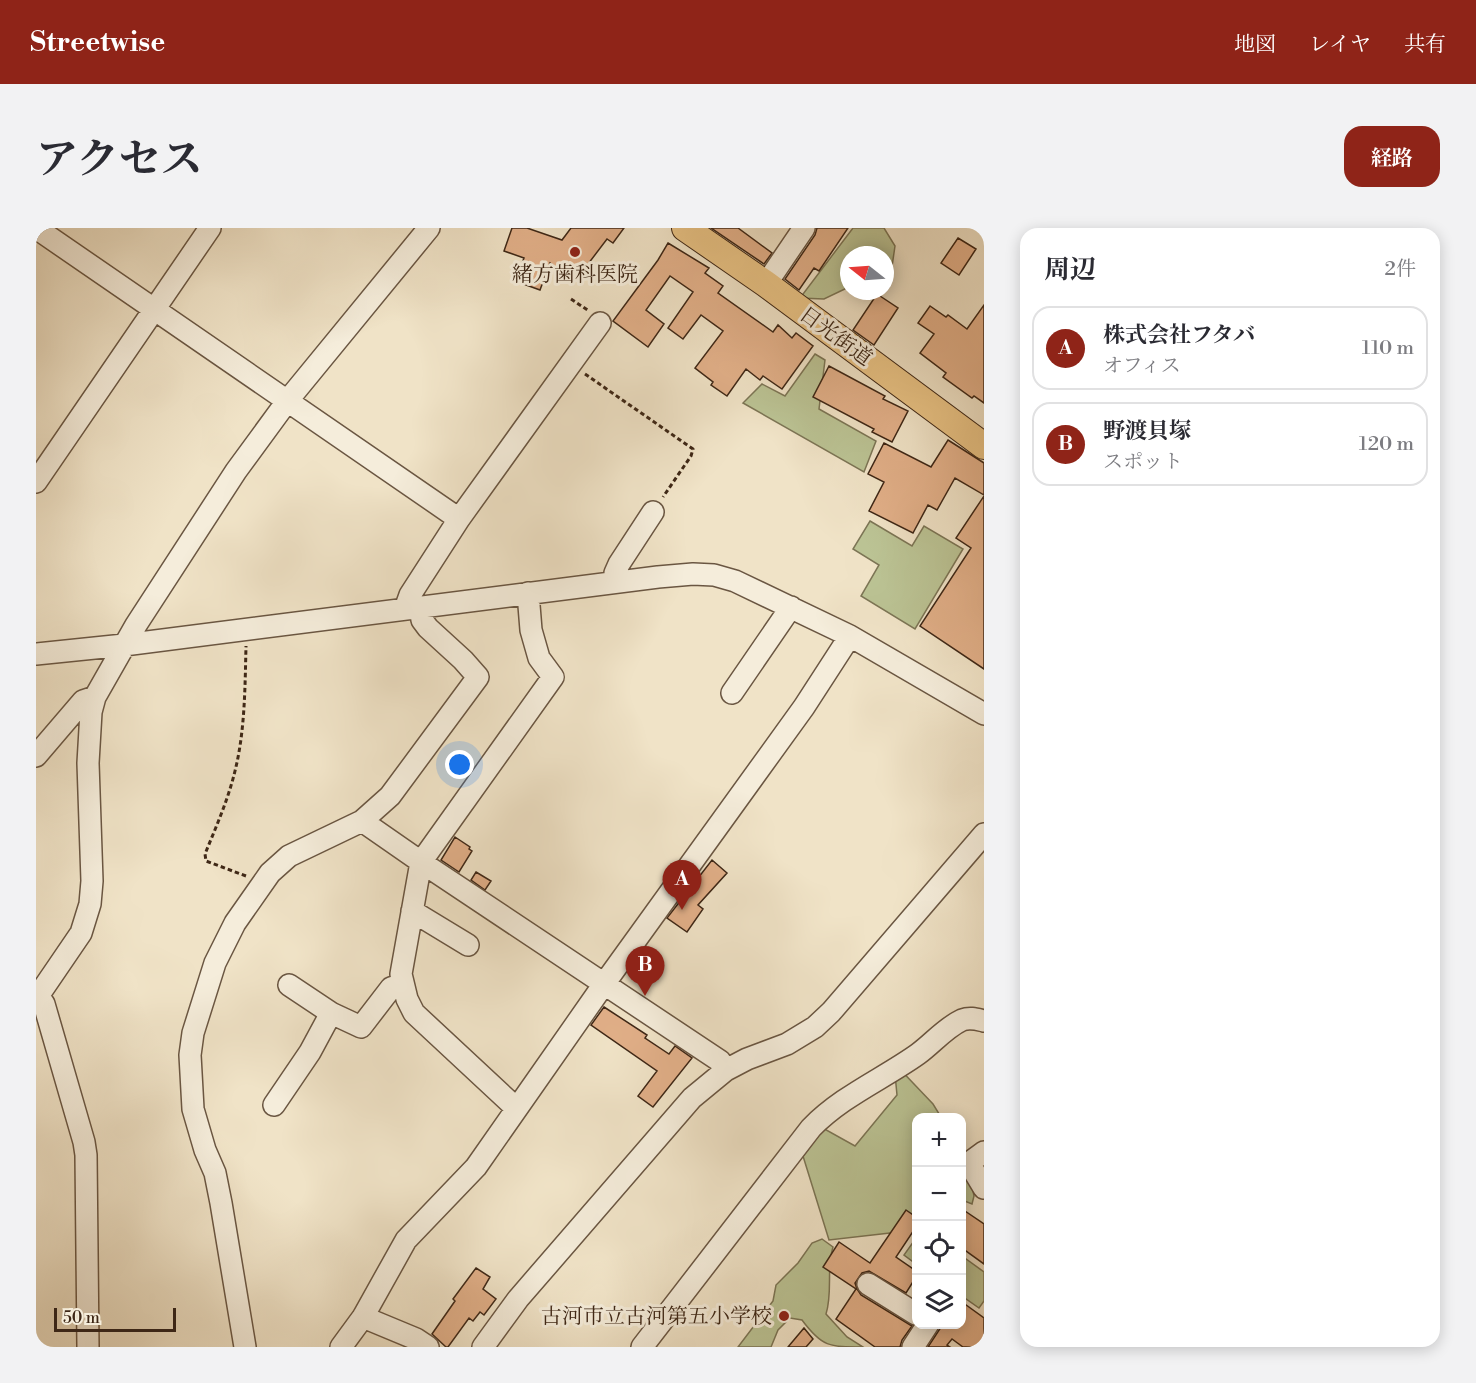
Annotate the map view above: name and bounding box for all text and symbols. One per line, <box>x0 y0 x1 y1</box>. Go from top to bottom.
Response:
text: Streetwise <box>30 25 165 60</box>
text: 地図 <box>1234 32 1276 58</box>
text: レイヤ <box>1309 32 1371 58</box>
text: 共有 <box>1404 32 1446 58</box>
button: 経路 <box>1344 126 1440 187</box>
text: アクセス <box>36 134 203 187</box>
marker: 緒方歯科医院 <box>568 245 582 259</box>
north arrow <box>840 246 894 300</box>
text: 周辺 <box>1044 254 1096 286</box>
text: 2件 <box>1385 257 1416 282</box>
place label: 緒方歯科医院 <box>512 262 638 288</box>
street label: 日光街道 <box>794 302 877 372</box>
text: 株式会社フタバ <box>1103 322 1255 349</box>
text: A <box>1058 336 1073 361</box>
text: 110 m <box>1362 336 1414 361</box>
text: オフィス <box>1103 354 1181 379</box>
text: 野渡貝塚 <box>1103 418 1191 445</box>
text: B <box>1058 432 1073 457</box>
text: 120 m <box>1359 432 1414 457</box>
text: スポット <box>1103 450 1183 475</box>
your location <box>445 750 474 779</box>
pin: A <box>662 860 702 910</box>
pin: B <box>626 946 664 996</box>
map controls <box>912 1113 966 1329</box>
button: + <box>912 1113 966 1167</box>
button: − <box>912 1167 966 1221</box>
button: locate <box>912 1221 966 1275</box>
button: layers <box>912 1275 966 1329</box>
place label: 古河市立古河第五小学校 <box>541 1304 772 1330</box>
scale bar <box>54 1305 176 1332</box>
text: 50 m <box>63 1308 100 1328</box>
marker: 古河市立古河第五小学校 <box>777 1309 791 1323</box>

